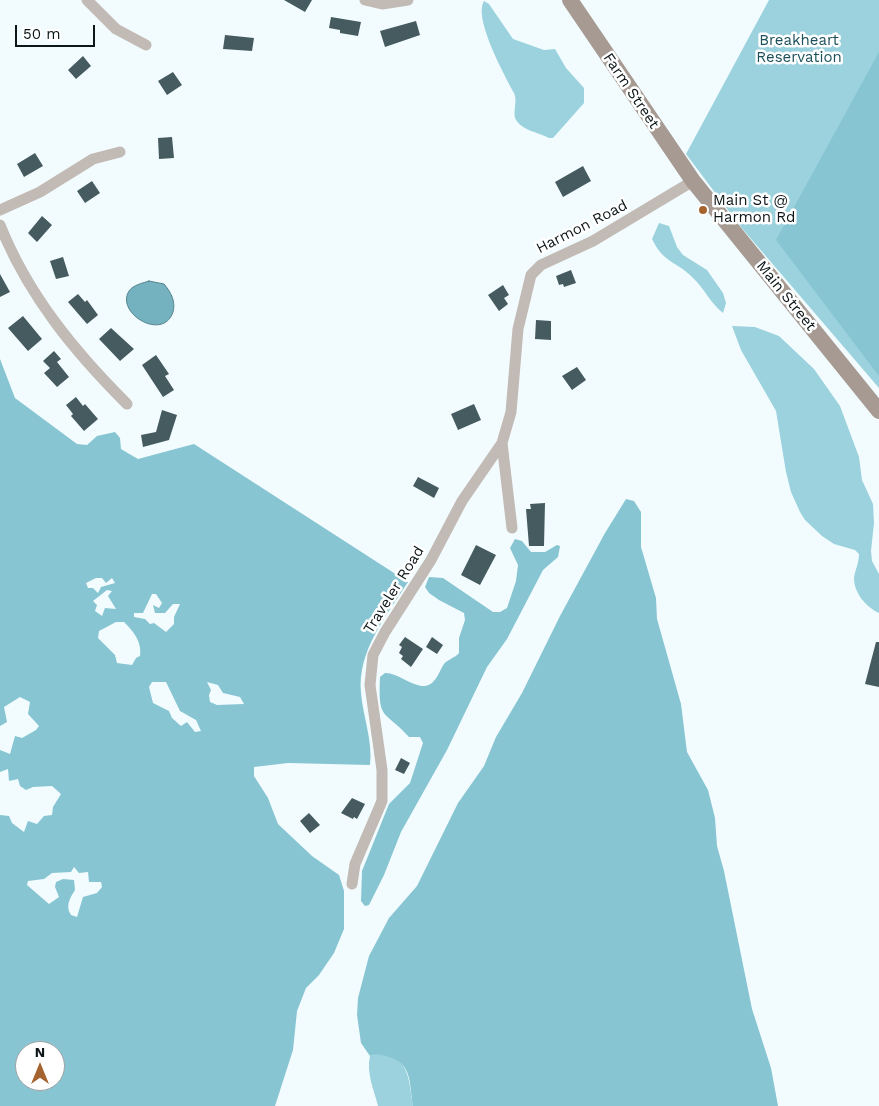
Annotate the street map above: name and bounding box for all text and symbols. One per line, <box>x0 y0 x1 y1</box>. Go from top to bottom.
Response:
scale bar <box>18 15 98 47</box>
text: 50 m <box>23 25 60 43</box>
park label: Breakheart Reservation <box>756 32 842 67</box>
street label: Farm Street <box>599 50 663 132</box>
place label: Main St @ Harmon Rd <box>713 192 795 227</box>
street label: Harmon Road <box>533 196 631 258</box>
marker: Main St @ Harmon Rd <box>697 204 709 216</box>
street label: Main Street <box>752 257 820 335</box>
street label: Traveler Road <box>360 543 428 637</box>
north arrow <box>15 1041 65 1091</box>
text: N <box>35 1044 45 1060</box>

